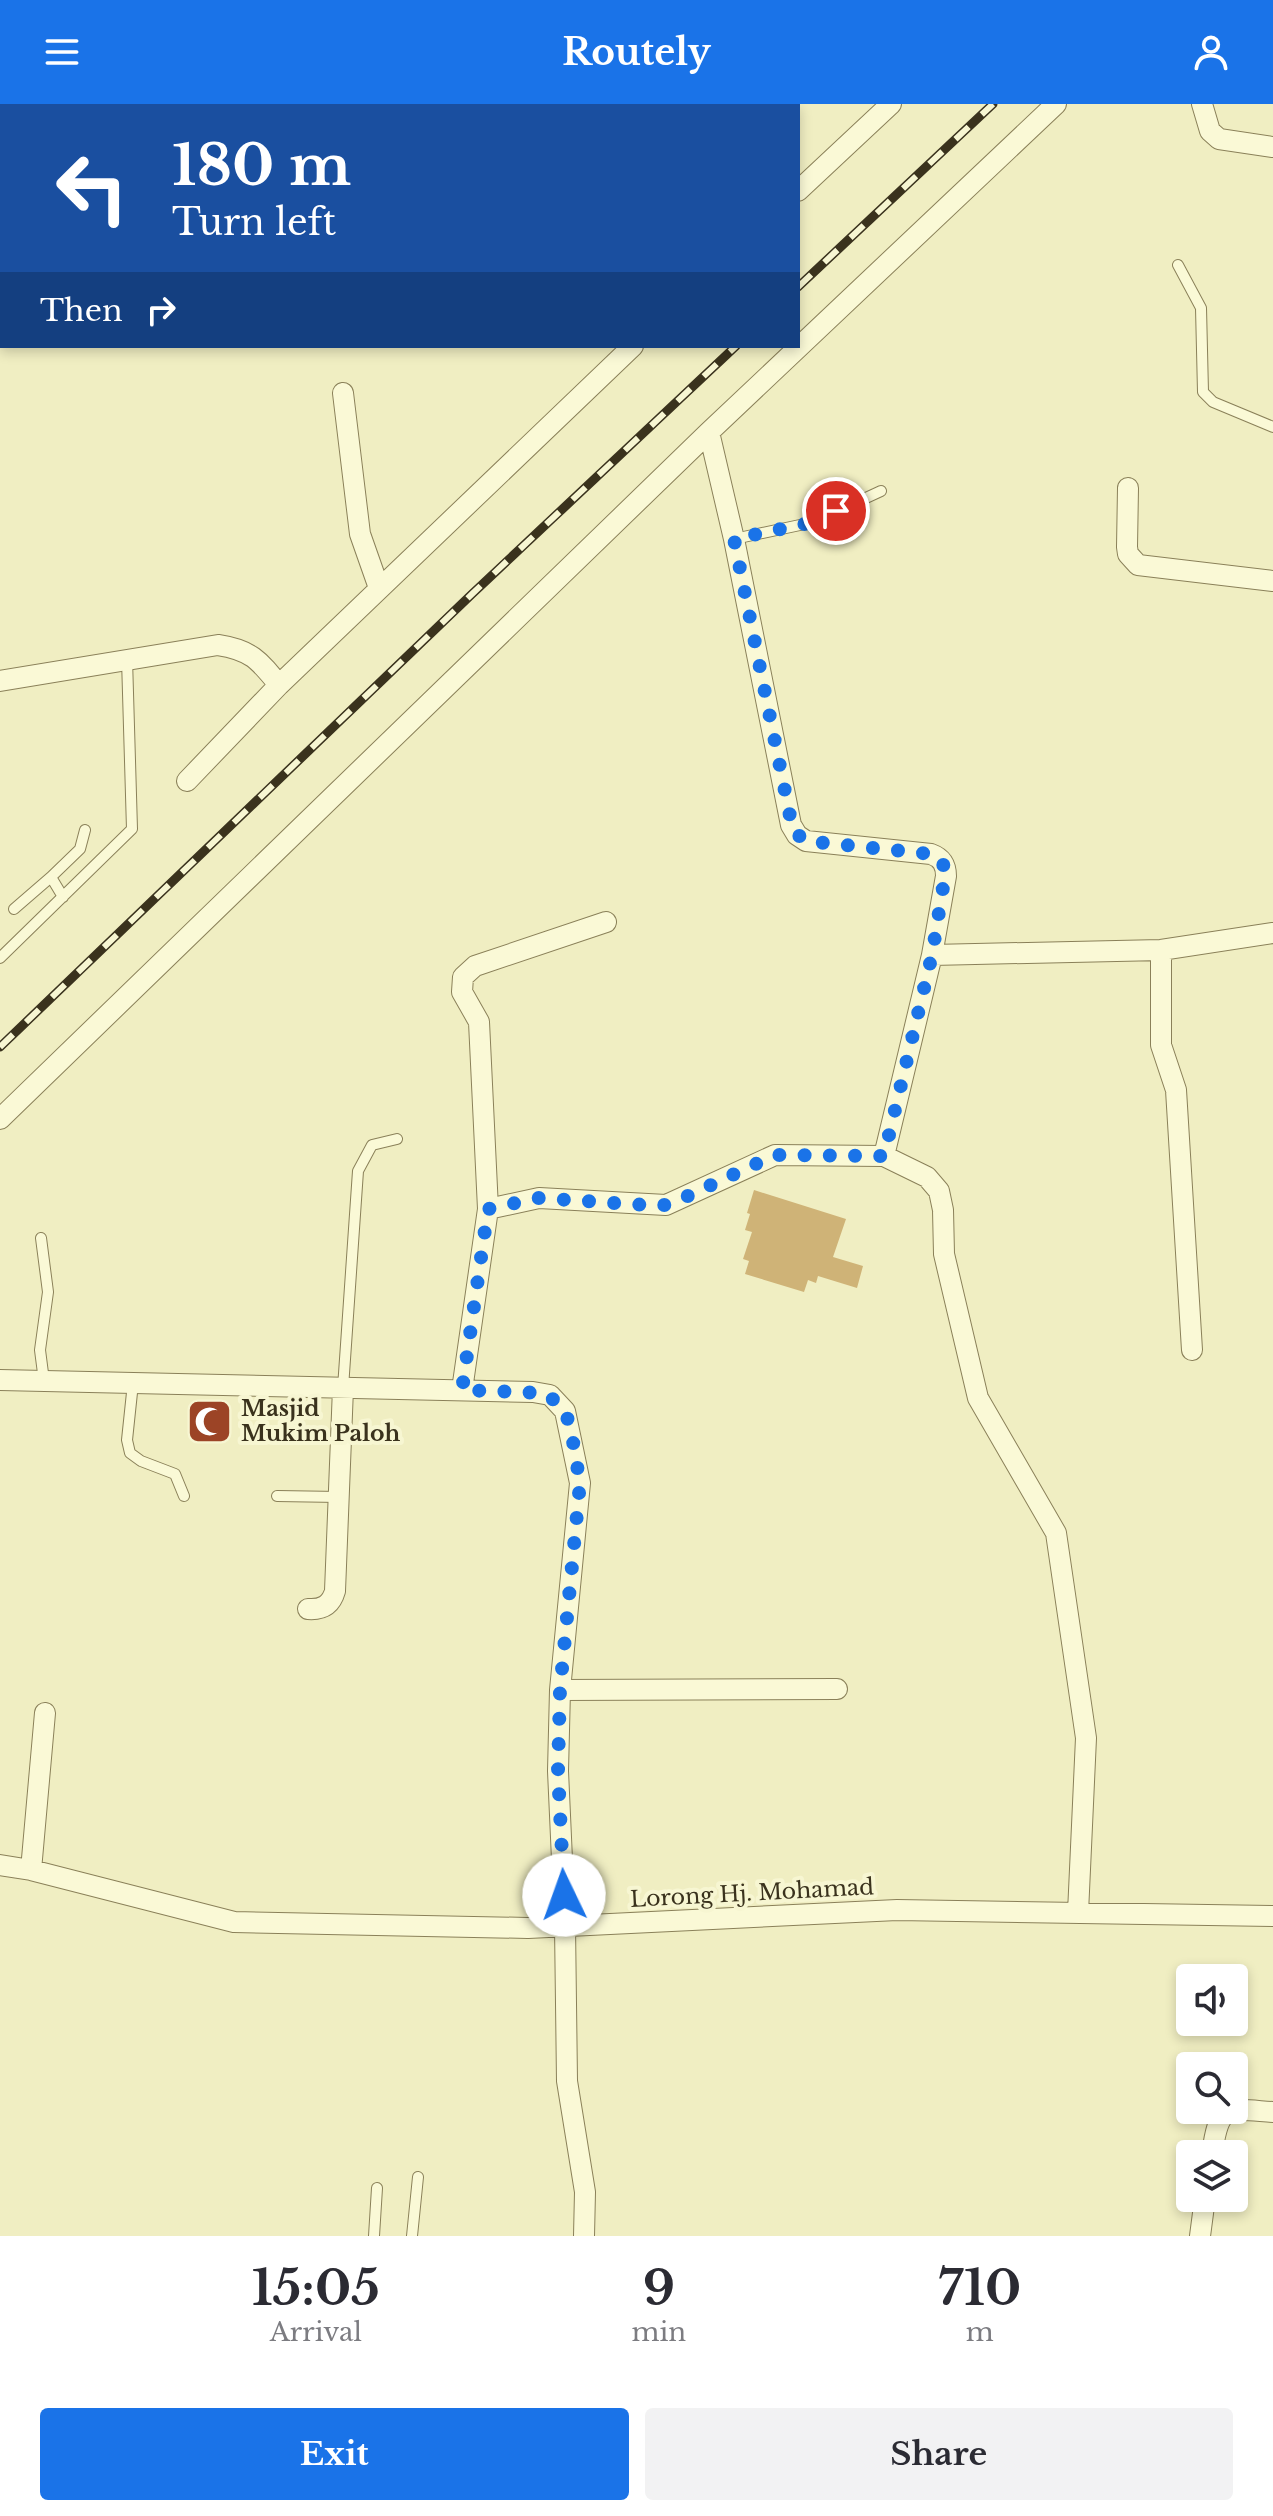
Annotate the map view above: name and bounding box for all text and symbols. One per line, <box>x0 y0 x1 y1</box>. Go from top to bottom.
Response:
icon: menu <box>40 30 84 74</box>
text: Routely <box>562 30 711 75</box>
icon: person <box>1189 30 1233 74</box>
text: 180 m <box>172 131 351 200</box>
icon: left <box>40 136 144 240</box>
text: Turn left <box>172 200 336 245</box>
icon: right <box>139 288 183 332</box>
text: Then <box>40 292 123 329</box>
pin <box>802 477 870 545</box>
icon: arrive <box>814 489 858 533</box>
place label: Masjid Mukim Paloh <box>241 1395 401 1447</box>
mosque icon: Masjid Mukim Paloh <box>186 1397 234 1445</box>
position arrow <box>522 1853 606 1937</box>
street label: Lorong Hj. Mohamad <box>629 1873 875 1913</box>
map controls <box>1176 1964 1248 2212</box>
button: sound <box>1176 1964 1248 2036</box>
button: search <box>1176 2052 1248 2124</box>
button: layers <box>1176 2140 1248 2212</box>
text: 15:05 <box>252 2258 380 2318</box>
text: 9 <box>643 2258 675 2318</box>
text: 710 <box>938 2258 1021 2318</box>
text: Arrival <box>270 2316 362 2348</box>
text: min <box>632 2316 686 2348</box>
text: m <box>966 2316 994 2348</box>
button: Exit <box>40 2408 629 2500</box>
button: Share <box>645 2408 1233 2500</box>

